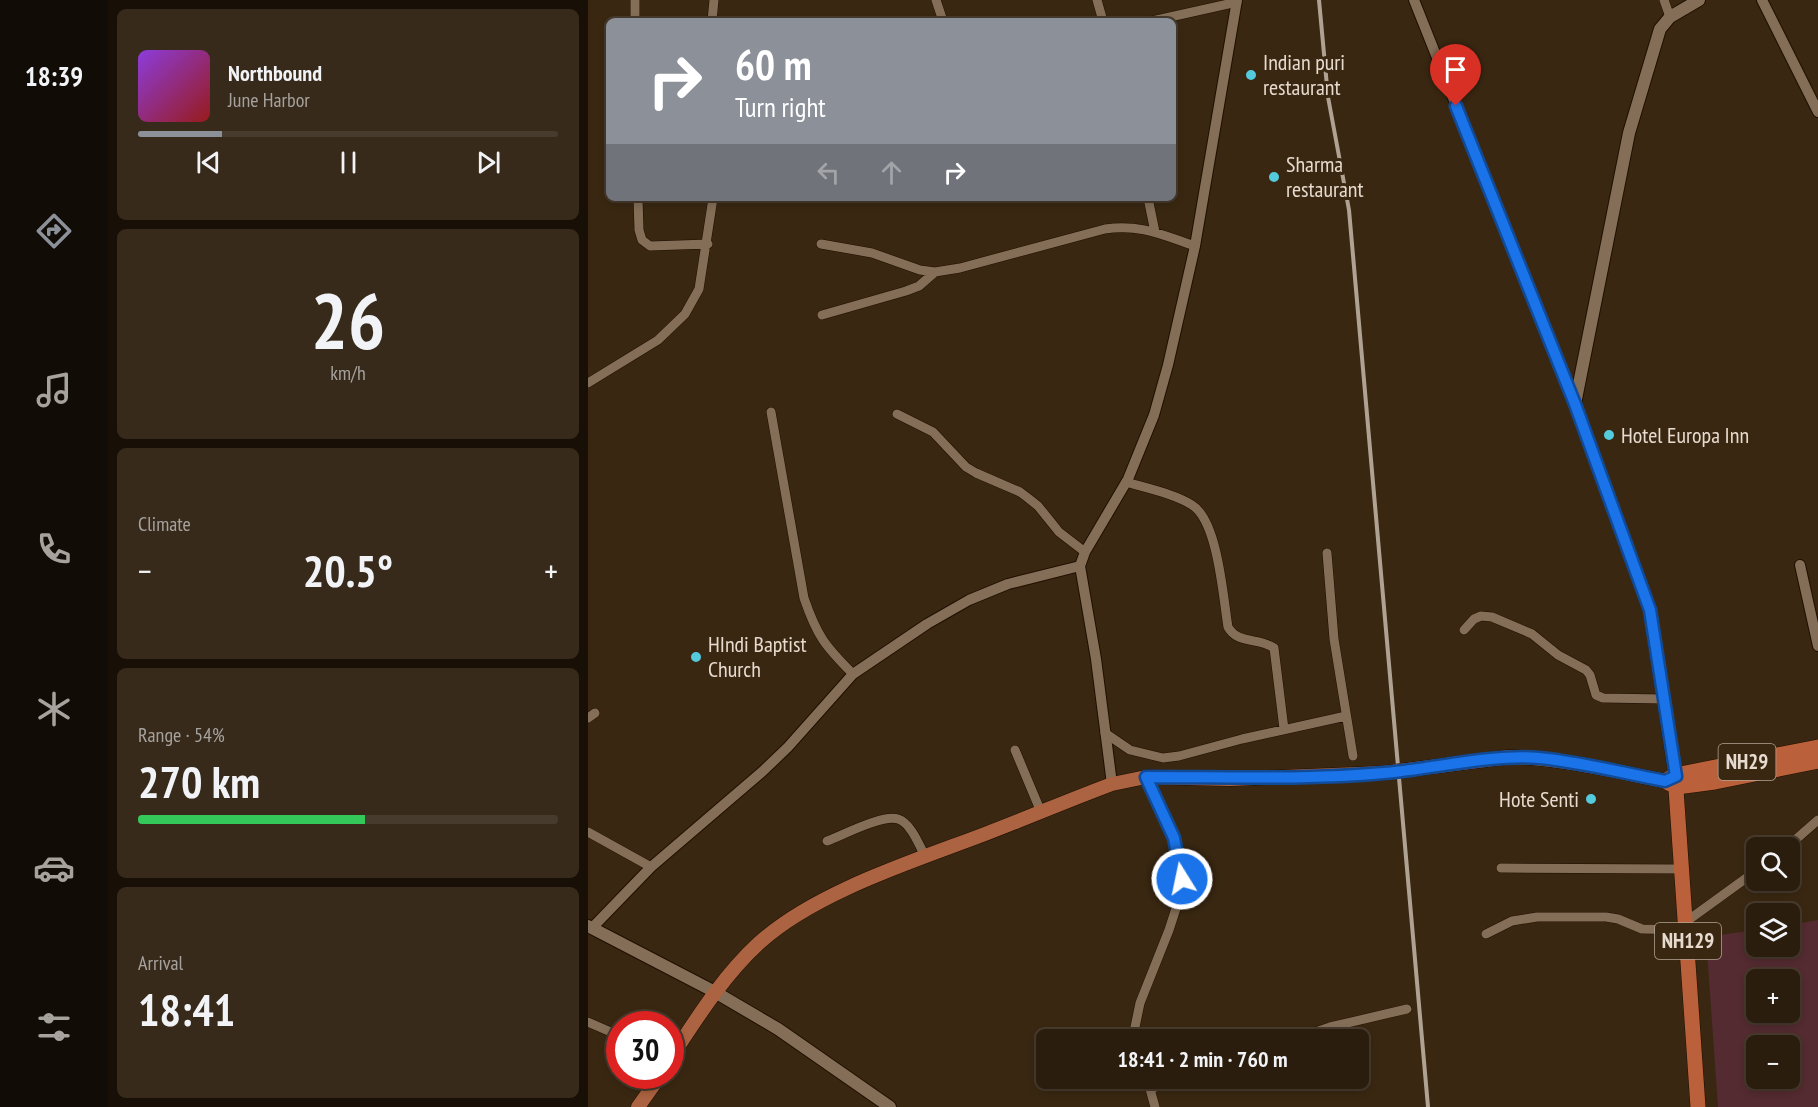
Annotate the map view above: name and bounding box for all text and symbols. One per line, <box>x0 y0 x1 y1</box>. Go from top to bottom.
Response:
text: 60 m <box>735 37 812 92</box>
icon: right <box>636 42 714 120</box>
pin <box>1430 44 1481 106</box>
place label: Indian puri restaurant <box>1263 48 1345 101</box>
icon: arrive <box>1439 53 1472 86</box>
text: 18:39 <box>25 59 83 93</box>
text: Northbound <box>228 59 322 87</box>
marker: Indian puri restaurant <box>1244 68 1258 82</box>
text: June Harbor <box>228 87 310 113</box>
text: Turn right <box>735 90 826 124</box>
icon: previous <box>192 146 225 179</box>
icon: pause <box>332 146 365 179</box>
icon: next <box>472 146 505 179</box>
place label: Sharma restaurant <box>1286 150 1363 203</box>
icon: left <box>812 156 845 189</box>
icon: ahead <box>875 156 908 189</box>
icon: right <box>938 156 971 189</box>
marker: Sharma restaurant <box>1267 170 1281 184</box>
icon: directions <box>33 210 75 252</box>
text: 26 <box>311 270 385 371</box>
text: km/h <box>330 360 366 386</box>
icon: music <box>33 369 75 411</box>
place label: Hotel Europa Inn <box>1621 421 1749 449</box>
marker: Hotel Europa Inn <box>1602 428 1616 442</box>
text: Climate <box>138 511 191 537</box>
icon: phone <box>33 528 75 570</box>
text: 20.5° <box>303 541 393 599</box>
text: − <box>138 549 152 592</box>
text: + <box>544 549 558 592</box>
place label: HIndi Baptist Church <box>708 630 807 683</box>
marker: HIndi Baptist Church <box>689 650 703 664</box>
icon: climate <box>33 688 75 730</box>
text: Range · 54% <box>138 722 225 748</box>
road number: NH29 <box>1718 744 1776 780</box>
text: 270 km <box>138 752 260 810</box>
place label: Hote Senti <box>1499 785 1579 813</box>
marker: Hote Senti <box>1584 792 1598 806</box>
map controls <box>1746 837 1800 1089</box>
button: search <box>1746 837 1800 891</box>
icon: car <box>33 847 75 889</box>
position arrow <box>1150 847 1214 911</box>
button: layers <box>1746 903 1800 957</box>
road number: NH129 <box>1655 923 1721 959</box>
text: Arrival <box>138 950 183 976</box>
button: + <box>1746 969 1800 1023</box>
text: 18:41 <box>138 980 235 1038</box>
icon: filters <box>33 1006 75 1048</box>
speed limit sign: 30 <box>606 1011 684 1089</box>
button: − <box>1746 1035 1800 1089</box>
text: 18:41 · 2 min · 760 m <box>1117 1045 1288 1073</box>

